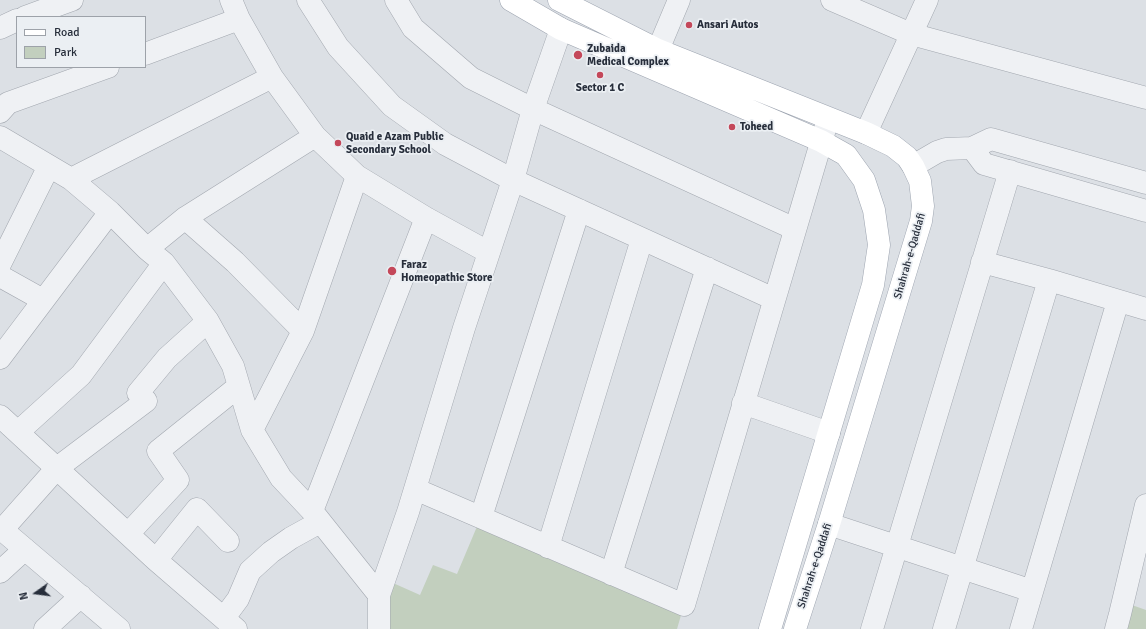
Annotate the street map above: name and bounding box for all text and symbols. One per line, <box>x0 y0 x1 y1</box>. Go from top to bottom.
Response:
legend <box>16 16 146 68</box>
place label: Ansari Autos <box>697 18 758 32</box>
marker: Ansari Autos <box>684 20 694 30</box>
text: Road <box>54 25 80 40</box>
place label: Zubaida Medical Complex <box>587 42 669 68</box>
text: Park <box>54 45 77 60</box>
marker: Zubaida Medical Complex <box>572 49 584 61</box>
marker: Sector 1 C <box>595 70 605 80</box>
place label: Sector 1 C <box>576 81 624 95</box>
place label: Toheed <box>740 120 773 134</box>
marker: Toheed <box>727 122 737 132</box>
place label: Quaid e Azam Public Secondary School <box>346 130 444 156</box>
marker: Quaid e Azam Public Secondary School <box>333 138 343 148</box>
street label: Shahrah-e-Qaddafi <box>891 212 929 300</box>
place label: Faraz Homeopathic Store <box>401 258 492 284</box>
marker: Faraz Homeopathic Store <box>386 265 398 277</box>
street label: Shahrah-e-Qaddafi <box>795 522 835 610</box>
north arrow <box>16 573 56 613</box>
text: N <box>17 591 31 601</box>

